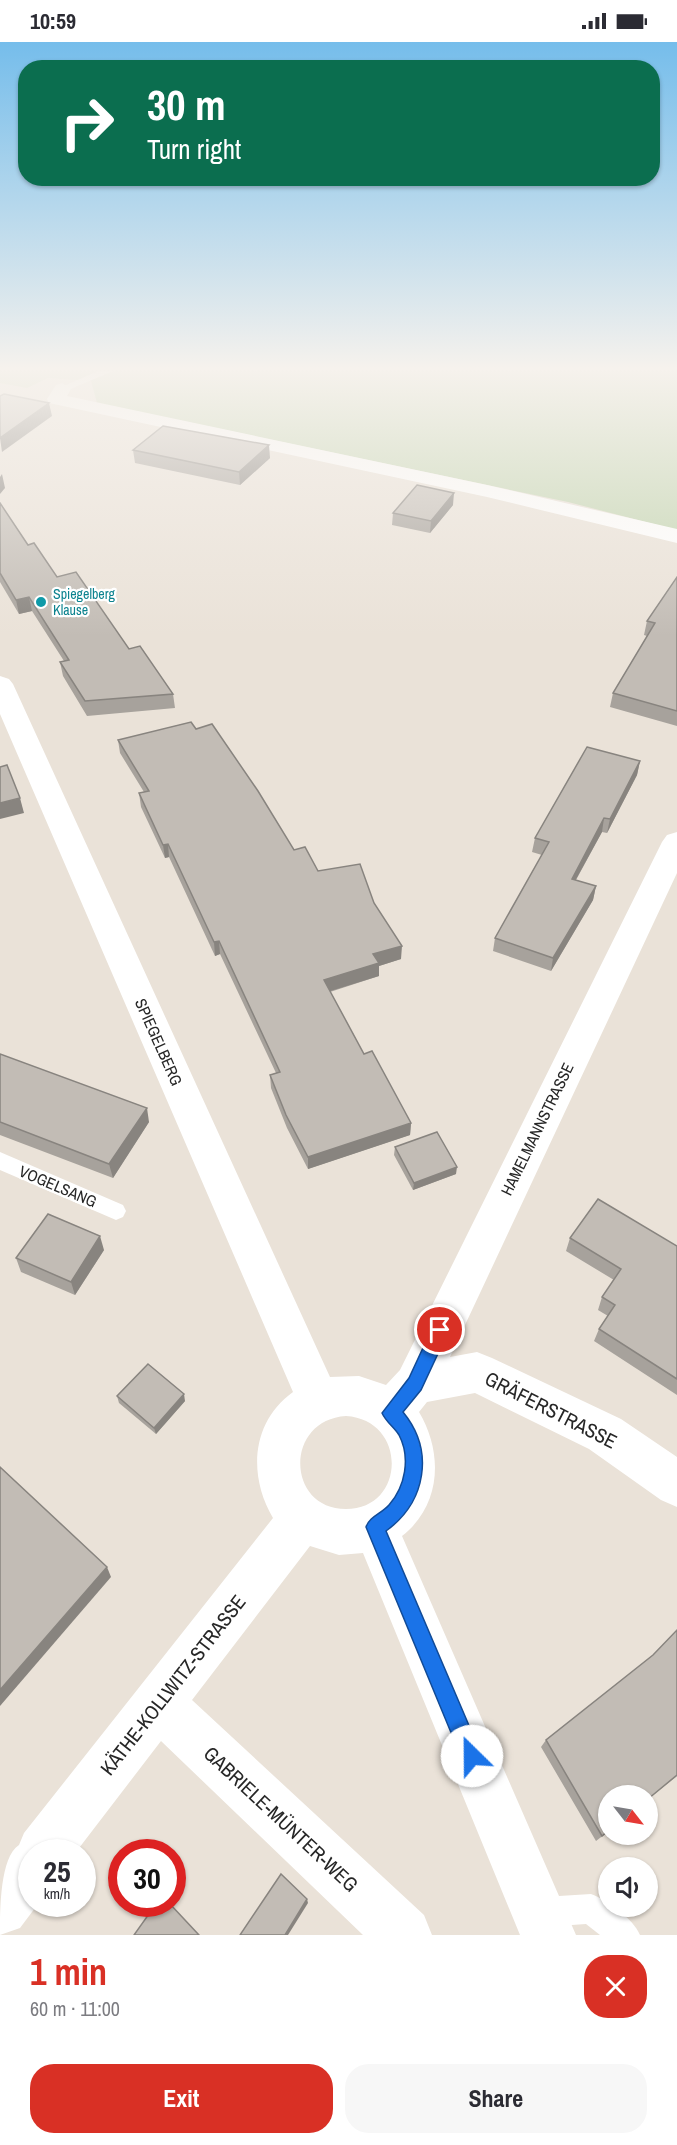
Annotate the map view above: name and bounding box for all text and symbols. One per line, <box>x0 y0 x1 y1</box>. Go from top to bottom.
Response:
text: 10:59 <box>30 6 76 36</box>
text: 30 m <box>147 77 226 133</box>
icon: right <box>48 84 126 162</box>
text: Turn right <box>147 131 241 167</box>
place label: Spiegelberg Klause <box>53 585 116 619</box>
marker: Spiegelberg Klause <box>34 595 48 609</box>
street label: SPIEGELBERG <box>130 995 188 1089</box>
street label: HAMELMANNSTRASSE <box>495 1059 579 1199</box>
street label: VOGELSANG <box>16 1160 100 1212</box>
pin <box>414 1304 465 1355</box>
icon: arrive <box>423 1313 456 1346</box>
street label: GRÄFERSTRASSE <box>481 1365 622 1454</box>
street label: KÄTHE-KOLLWITZ-STRASSE <box>94 1589 252 1780</box>
position arrow <box>440 1724 504 1788</box>
street label: GABRIELE-MÜNTER-WEG <box>198 1740 365 1897</box>
north arrow <box>598 1785 658 1845</box>
map controls <box>598 1785 658 1917</box>
speed limit sign: 30 <box>108 1839 186 1917</box>
text: 25 <box>43 1851 71 1891</box>
button: sound <box>598 1857 658 1917</box>
text: km/h <box>44 1883 70 1904</box>
text: 1 min <box>30 1948 107 1996</box>
button: close <box>584 1955 647 2018</box>
text: 60 m · 11:00 <box>30 1995 120 2022</box>
button: Exit <box>30 2064 333 2133</box>
button: Share <box>345 2064 647 2133</box>

